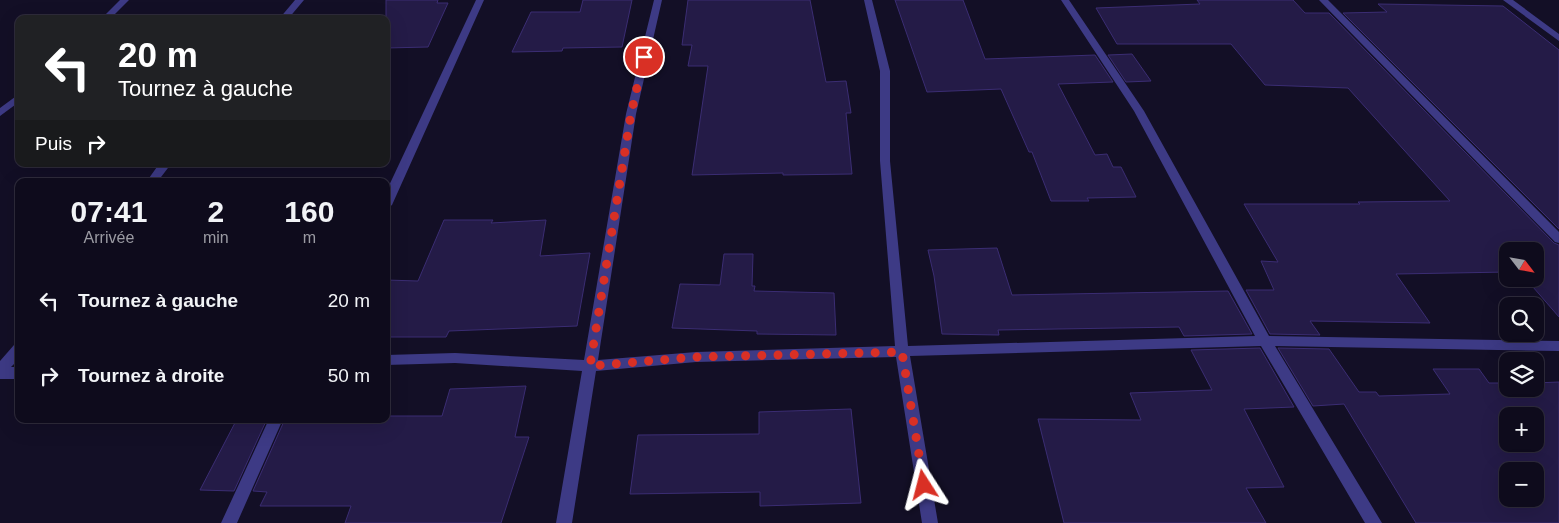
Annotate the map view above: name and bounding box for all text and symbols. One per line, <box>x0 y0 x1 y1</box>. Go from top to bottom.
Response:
icon: left <box>35 35 100 100</box>
text: 20 m <box>118 35 198 74</box>
pin <box>623 36 665 78</box>
icon: arrive <box>630 43 658 71</box>
text: Tournez à gauche <box>118 76 293 101</box>
icon: right <box>82 130 110 158</box>
text: Puis <box>35 133 72 154</box>
text: 07:41 <box>71 195 147 228</box>
text: 2 <box>207 195 224 228</box>
text: 160 <box>284 195 334 228</box>
text: Arrivée <box>84 229 134 246</box>
text: min <box>203 229 229 246</box>
text: m <box>303 229 316 246</box>
north arrow <box>1499 242 1544 288</box>
map controls <box>1499 242 1544 507</box>
icon: left <box>35 287 63 315</box>
text: Tournez à gauche <box>78 290 238 311</box>
text: 20 m <box>328 290 370 311</box>
button: search <box>1499 297 1544 342</box>
button: layers <box>1499 352 1544 397</box>
icon: right <box>35 362 63 390</box>
text: Tournez à droite <box>78 365 224 386</box>
text: 50 m <box>328 365 370 386</box>
button: + <box>1499 407 1544 452</box>
position arrow <box>897 458 949 510</box>
button: − <box>1499 462 1544 507</box>

